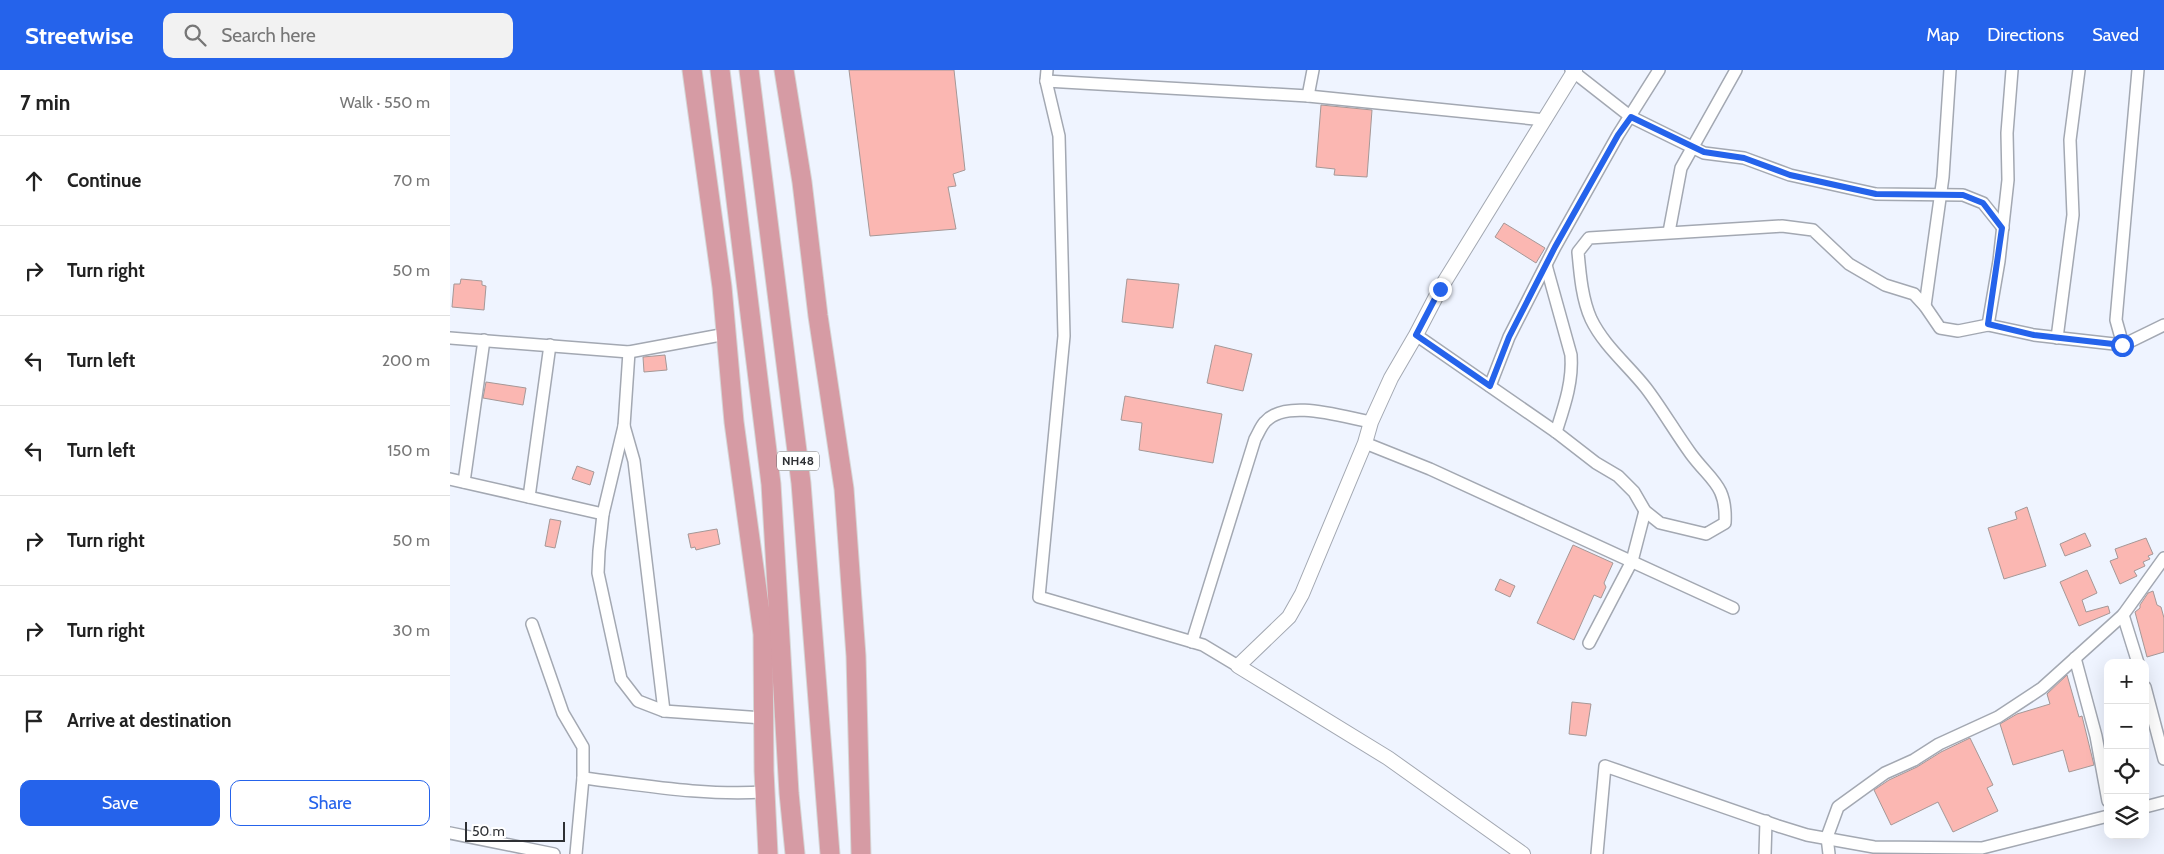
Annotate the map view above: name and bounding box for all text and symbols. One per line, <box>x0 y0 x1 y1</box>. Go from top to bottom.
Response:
search box <box>163 13 513 58</box>
text: Streetwise <box>25 21 133 50</box>
icon: search <box>181 21 209 49</box>
text: Search here <box>221 24 316 47</box>
text: Map <box>1926 24 1959 46</box>
text: Directions <box>1987 24 2064 46</box>
text: Saved <box>2092 24 2139 46</box>
text: 7 min <box>20 90 70 115</box>
text: Walk · 550 m <box>340 93 430 112</box>
icon: ahead <box>20 167 48 195</box>
text: Continue <box>67 169 141 192</box>
text: 70 m <box>393 171 430 190</box>
icon: right <box>20 257 48 285</box>
text: Turn right <box>67 259 145 282</box>
text: 50 m <box>393 261 430 280</box>
route end <box>1429 278 1452 301</box>
route start <box>2111 334 2134 357</box>
icon: left <box>20 347 48 375</box>
text: Turn left <box>67 349 135 372</box>
text: 200 m <box>382 351 430 370</box>
icon: left <box>20 437 48 465</box>
text: Turn left <box>67 439 135 462</box>
text: 150 m <box>387 441 430 460</box>
road number: NH48 <box>777 452 819 471</box>
icon: right <box>20 527 48 555</box>
text: Turn right <box>67 529 145 552</box>
text: 50 m <box>393 531 430 550</box>
icon: right <box>20 617 48 645</box>
text: Turn right <box>67 619 145 642</box>
text: 30 m <box>393 621 430 640</box>
map controls <box>2104 659 2149 839</box>
button: + <box>2104 659 2149 704</box>
button: − <box>2104 704 2149 749</box>
icon: arrive <box>20 707 48 735</box>
text: Arrive at destination <box>67 709 231 732</box>
button: locate <box>2104 749 2149 794</box>
button: Save <box>20 780 220 826</box>
button: Share <box>230 780 430 826</box>
button: layers <box>2104 794 2149 839</box>
scale bar <box>465 819 565 842</box>
text: 50 m <box>472 822 505 840</box>

